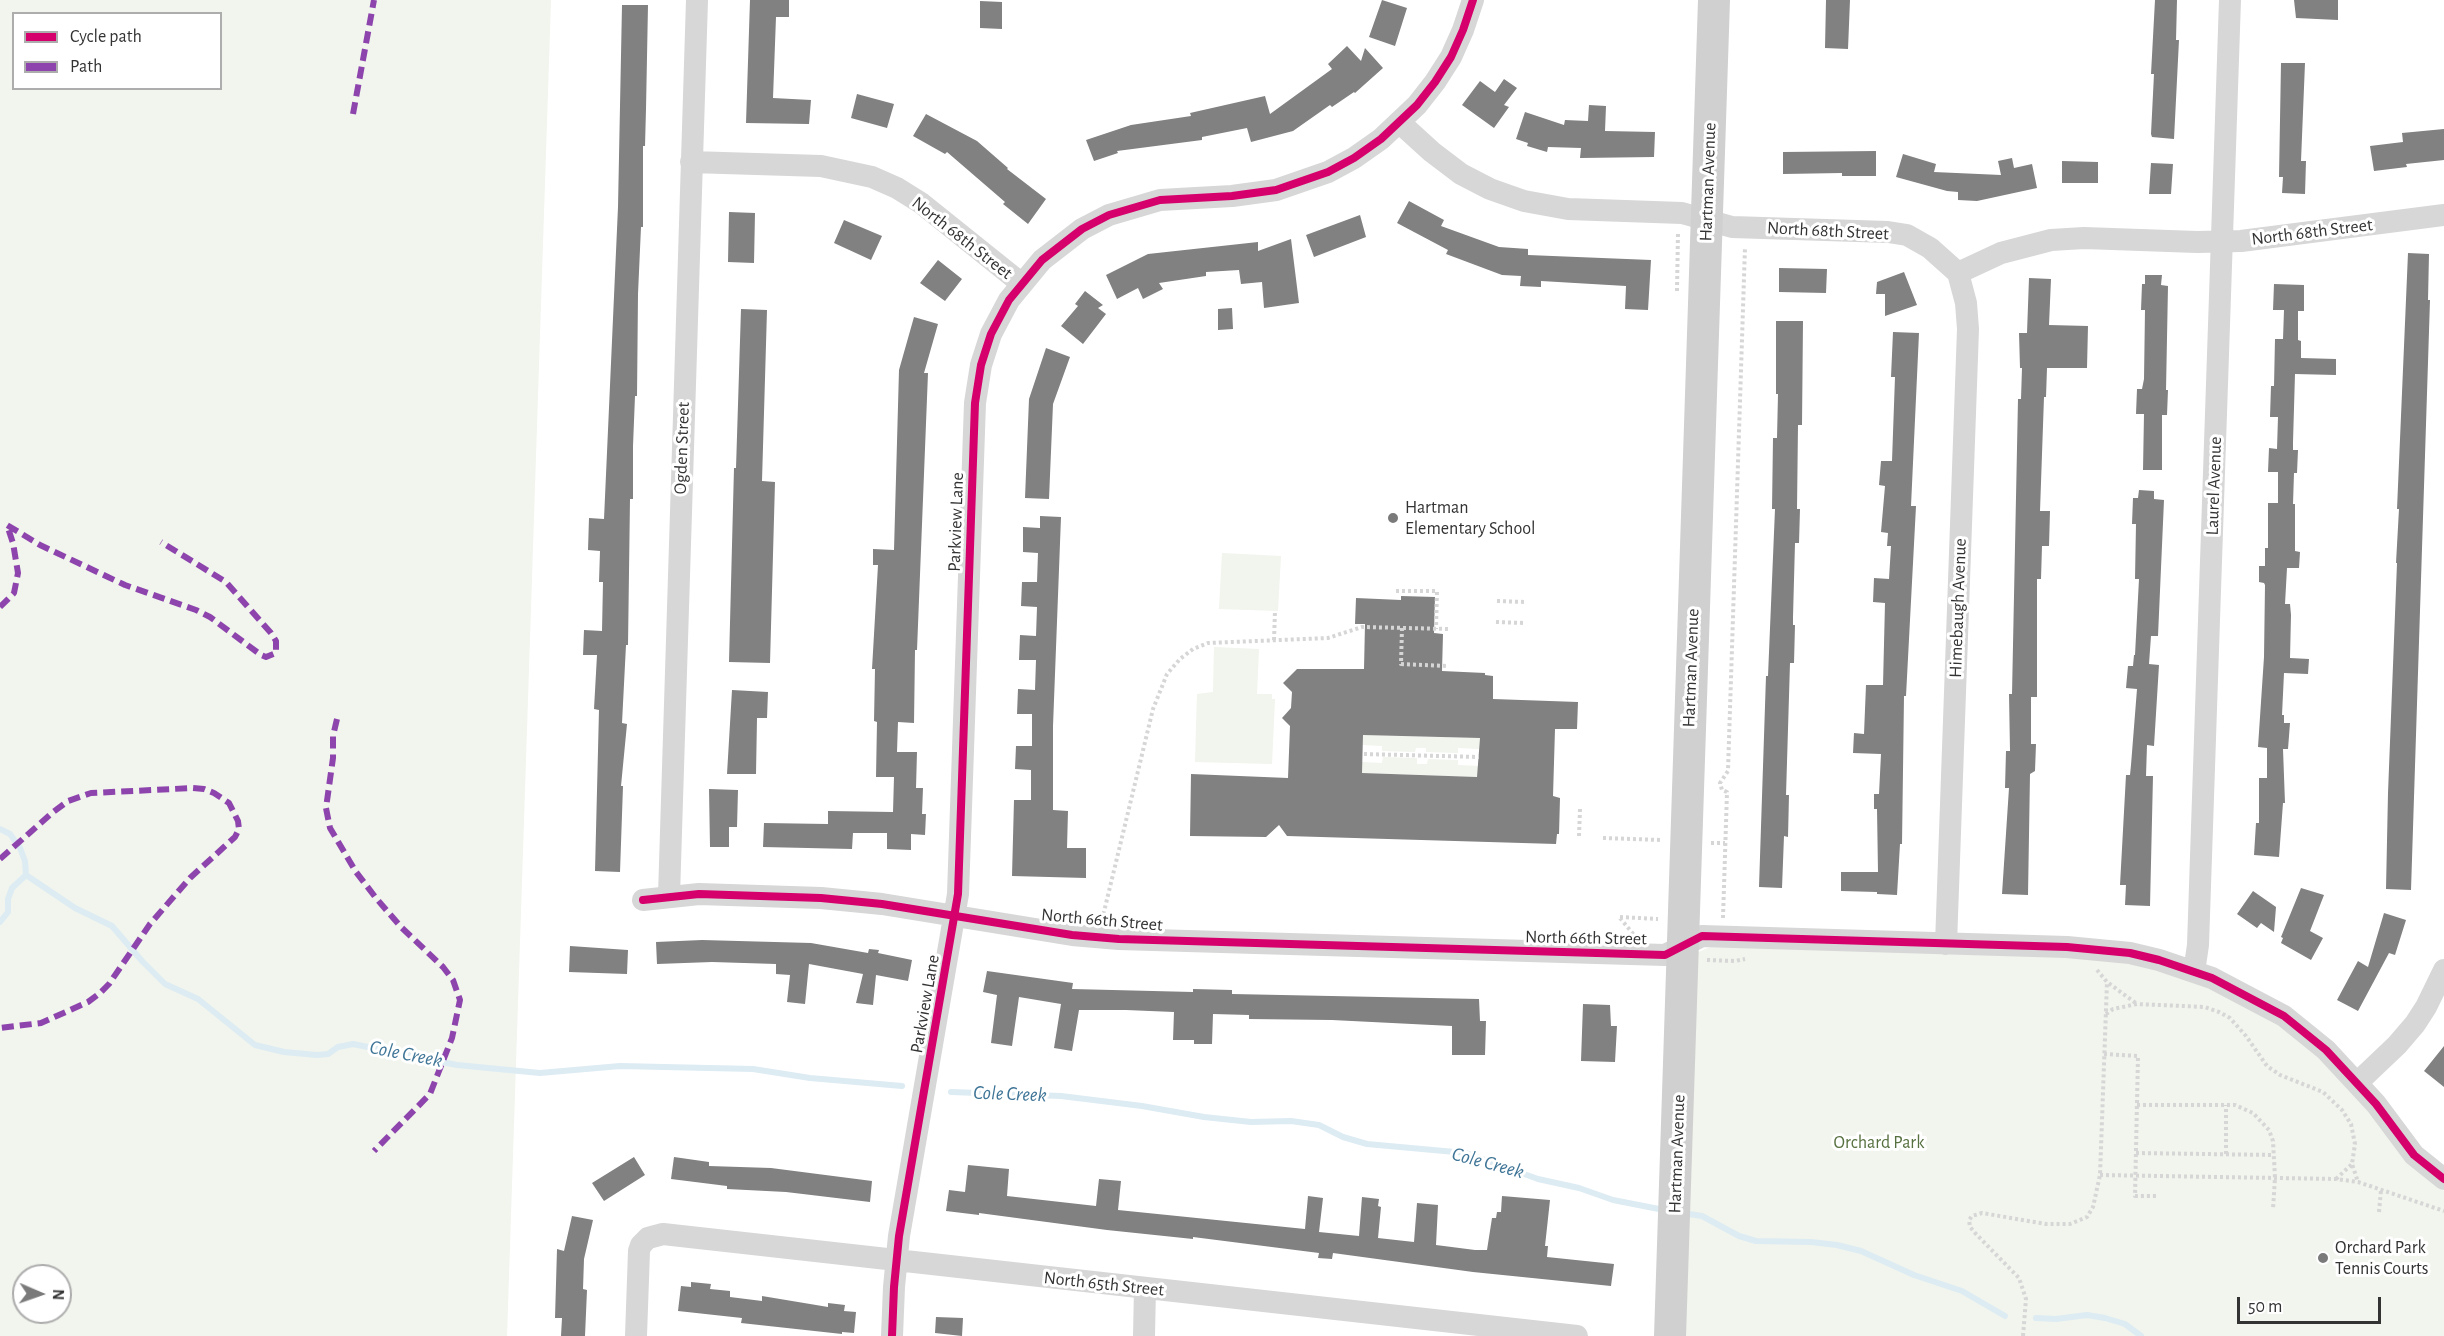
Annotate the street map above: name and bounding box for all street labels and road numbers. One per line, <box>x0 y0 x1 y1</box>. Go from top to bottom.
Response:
street label: Hartman Avenue <box>1695 122 1721 242</box>
street label: North 68th Street <box>907 192 1017 284</box>
street label: North 68th Street <box>2250 214 2374 250</box>
street label: North 68th Street <box>1767 217 1889 245</box>
street label: Ogden Street <box>670 401 694 495</box>
street label: Laurel Avenue <box>2201 436 2227 536</box>
street label: Parkview Lane <box>943 472 969 572</box>
street label: Himebaugh Avenue <box>1945 538 1971 678</box>
street label: Hartman Avenue <box>1678 608 1704 728</box>
street label: North 66th Street <box>1040 904 1164 936</box>
street label: North 66th Street <box>1525 926 1647 950</box>
street label: Parkview Lane <box>906 953 944 1055</box>
street label: Hartman Avenue <box>1664 1094 1690 1214</box>
street label: North 65th Street <box>1043 1267 1165 1301</box>

